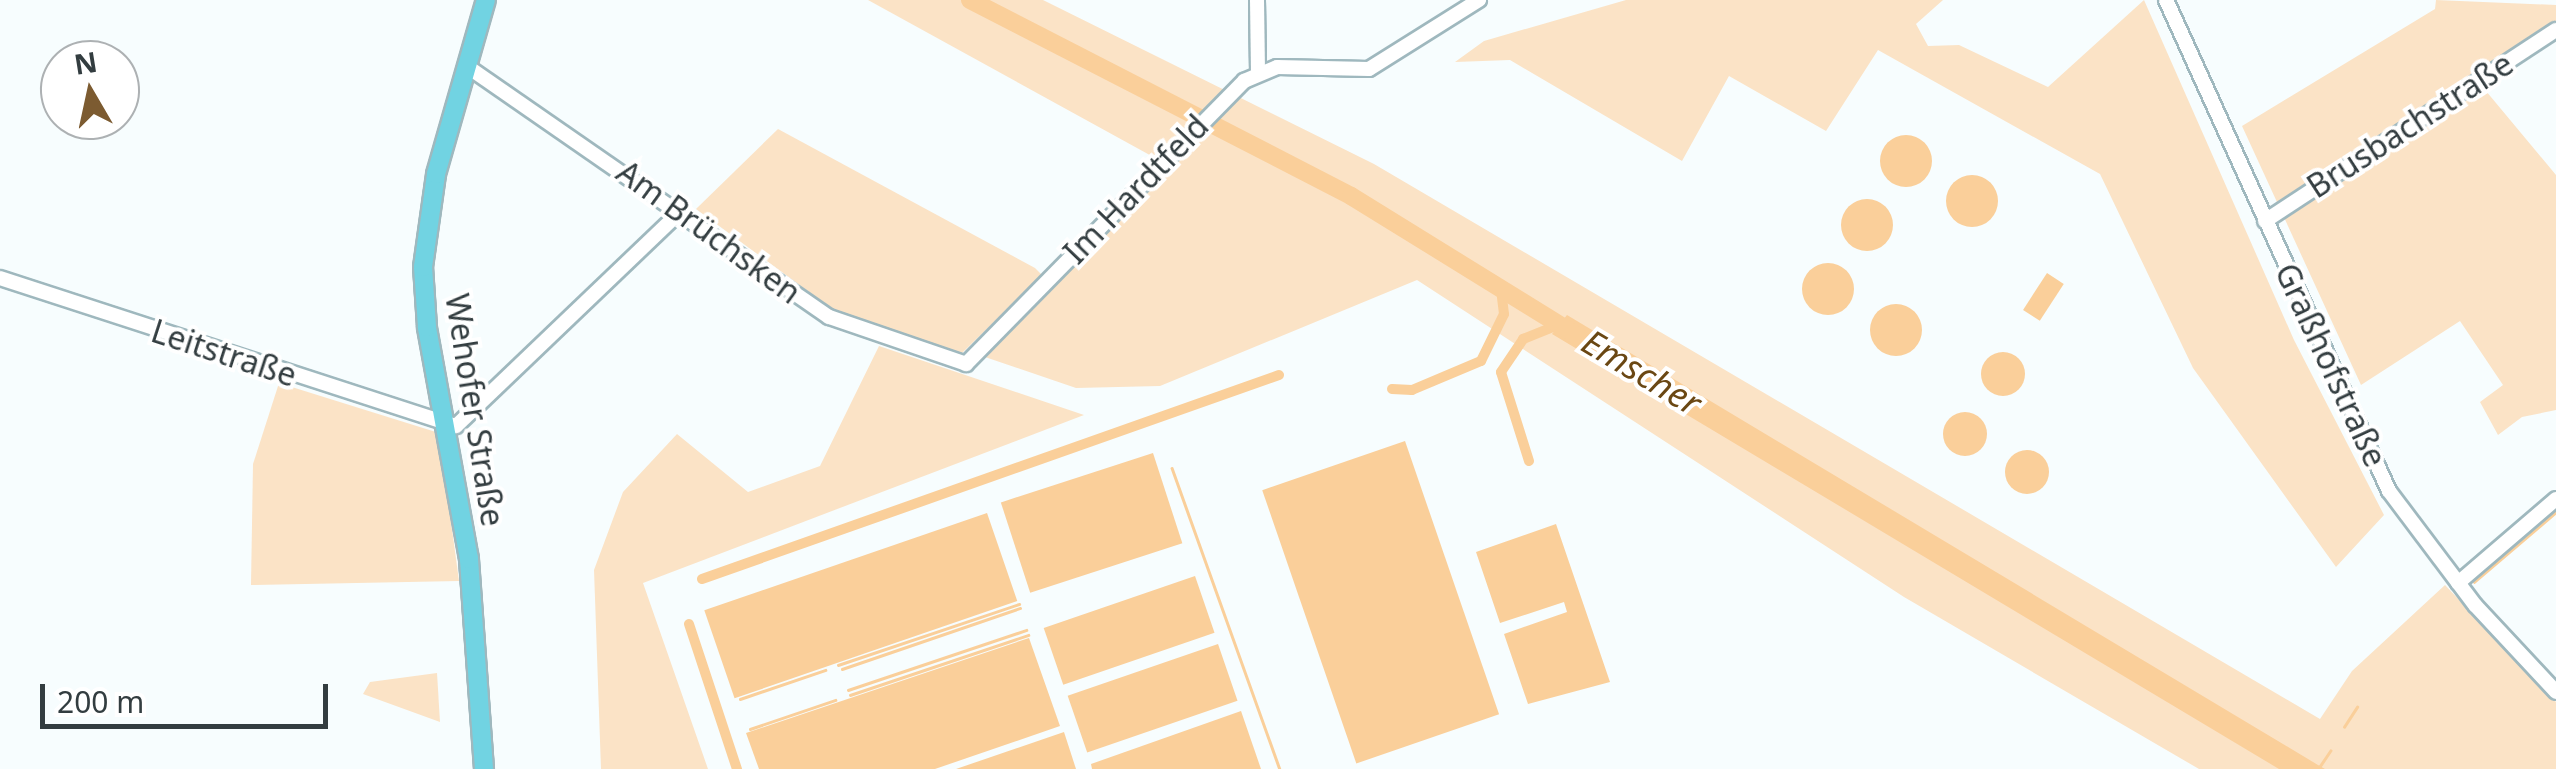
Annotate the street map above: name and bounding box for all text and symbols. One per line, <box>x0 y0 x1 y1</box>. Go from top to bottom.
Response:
north arrow <box>40 40 140 140</box>
text: N <box>71 42 100 83</box>
street label: Brusbachstraße <box>2300 44 2520 206</box>
street label: Im Hardtfeld <box>1056 107 1216 271</box>
street label: Am Brüchsken <box>610 152 808 312</box>
street label: Graßhofstraße <box>2267 257 2395 473</box>
street label: Wehofer Straße <box>438 291 512 529</box>
street label: Leitstraße <box>147 312 301 394</box>
water label: Emscher <box>1575 320 1709 424</box>
scale bar <box>45 664 332 726</box>
text: 200 m <box>57 681 144 722</box>

